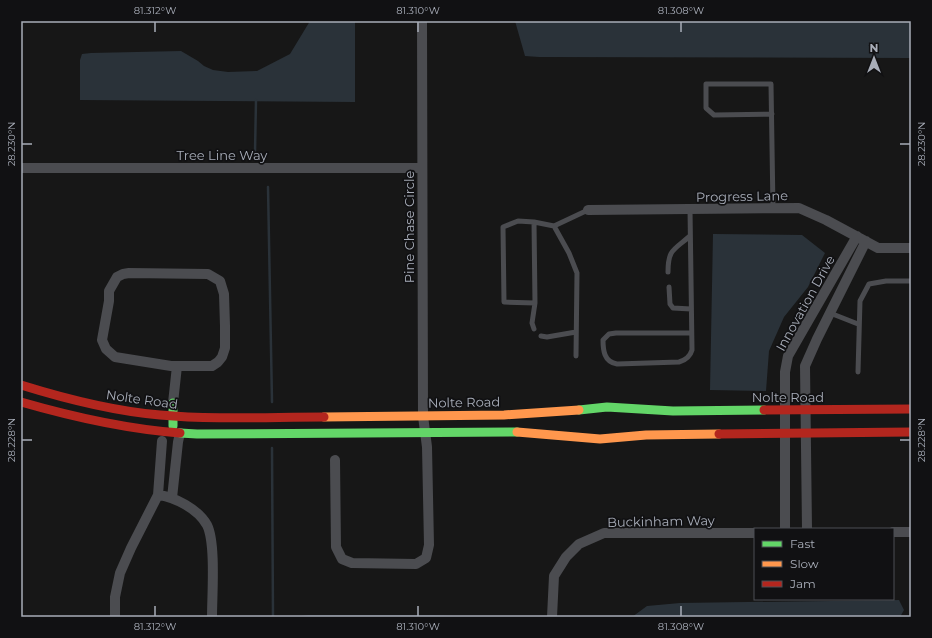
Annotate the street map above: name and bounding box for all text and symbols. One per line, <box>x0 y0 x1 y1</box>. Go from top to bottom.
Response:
text: 81.312°W <box>134 4 176 17</box>
text: 81.310°W <box>396 4 440 17</box>
text: 81.308°W <box>658 4 704 17</box>
north arrow <box>854 38 894 78</box>
text: N <box>870 41 878 55</box>
text: 28.230°N <box>5 122 18 166</box>
text: 28.230°N <box>915 122 928 166</box>
street label: Tree Line Way <box>177 147 268 163</box>
street label: Pine Chase Circle <box>401 171 417 283</box>
street label: Progress Lane <box>696 187 788 205</box>
street label: Innovation Drive <box>772 252 838 354</box>
street label: Nolte Road <box>105 386 179 412</box>
street label: Nolte Road <box>752 389 824 405</box>
street label: Nolte Road <box>428 393 500 411</box>
text: 28.228°N <box>5 418 18 462</box>
text: 28.228°N <box>915 418 928 462</box>
street label: Buckinham Way <box>607 512 716 530</box>
legend <box>754 528 894 600</box>
text: Fast <box>790 536 815 551</box>
text: Slow <box>790 556 819 571</box>
text: Jam <box>789 576 816 591</box>
text: 81.312°W <box>134 620 176 633</box>
text: 81.310°W <box>396 620 440 633</box>
text: 81.308°W <box>658 620 704 633</box>

